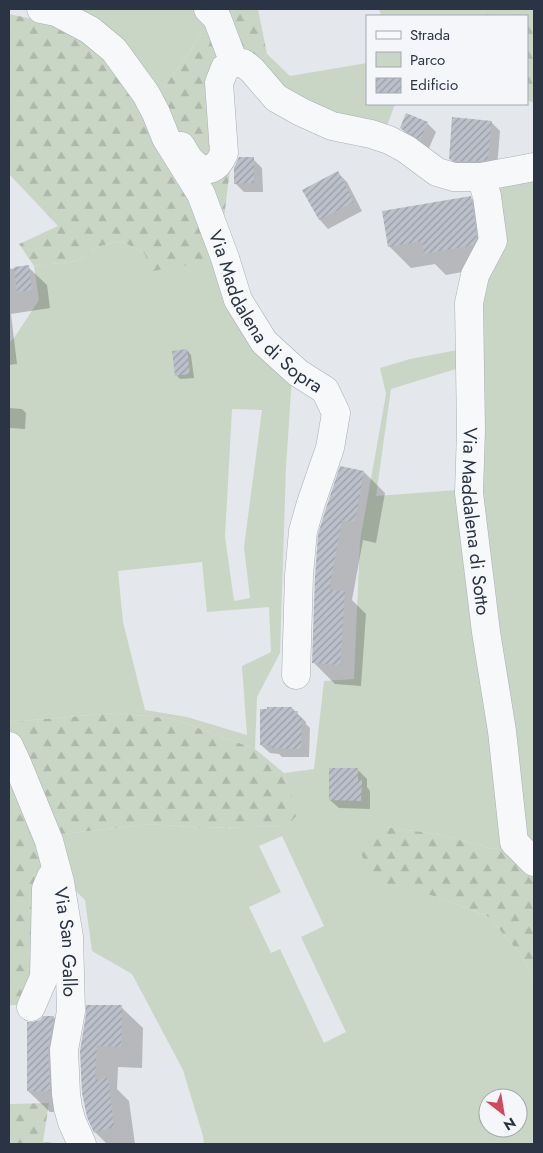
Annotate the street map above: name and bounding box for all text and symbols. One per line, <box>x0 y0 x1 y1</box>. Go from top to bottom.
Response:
legend <box>366 15 528 105</box>
text: Strada <box>410 24 450 46</box>
text: Parco <box>410 49 445 71</box>
text: Edificio <box>410 74 458 96</box>
street label: Via Maddalena di Sopra <box>202 226 328 399</box>
street label: Via Maddalena di Sotto <box>455 427 497 617</box>
street label: Via San Gallo <box>48 885 84 997</box>
north arrow <box>478 1088 528 1138</box>
text: N <box>500 1113 520 1136</box>

